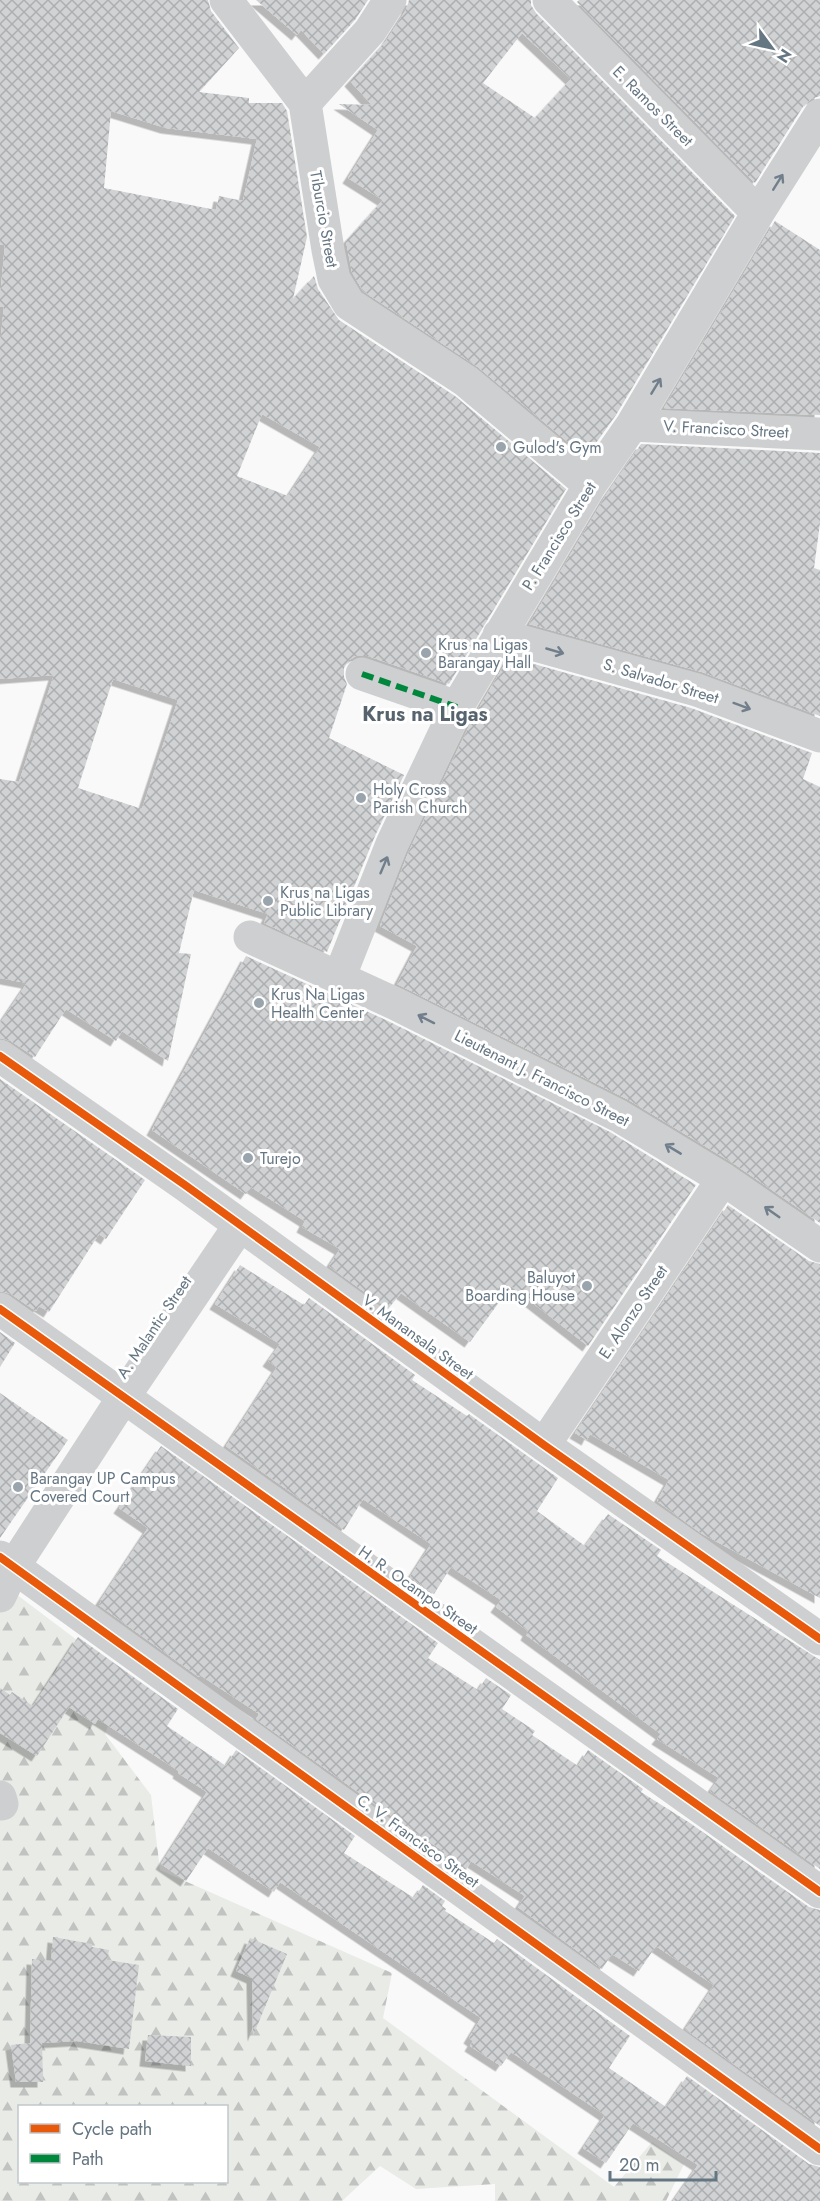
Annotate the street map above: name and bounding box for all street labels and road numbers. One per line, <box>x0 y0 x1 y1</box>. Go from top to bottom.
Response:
street label: E. Ramos Street <box>607 60 699 152</box>
street label: Tiburcio Street <box>304 169 344 269</box>
street label: V. Francisco Street <box>663 414 789 444</box>
street label: P. Francisco Street <box>516 477 602 595</box>
street label: S. Salvador Street <box>600 653 722 710</box>
street label: Lieutenant J. Francisco Street <box>451 1024 634 1132</box>
street label: E. Alonzo Street <box>593 1260 673 1363</box>
street label: A. Malantic Street <box>111 1271 197 1383</box>
street label: V. Manansala Street <box>358 1289 478 1385</box>
street label: H. R. Ocampo Street <box>354 1540 482 1640</box>
street label: C. V. Francisco Street <box>352 1789 484 1893</box>

